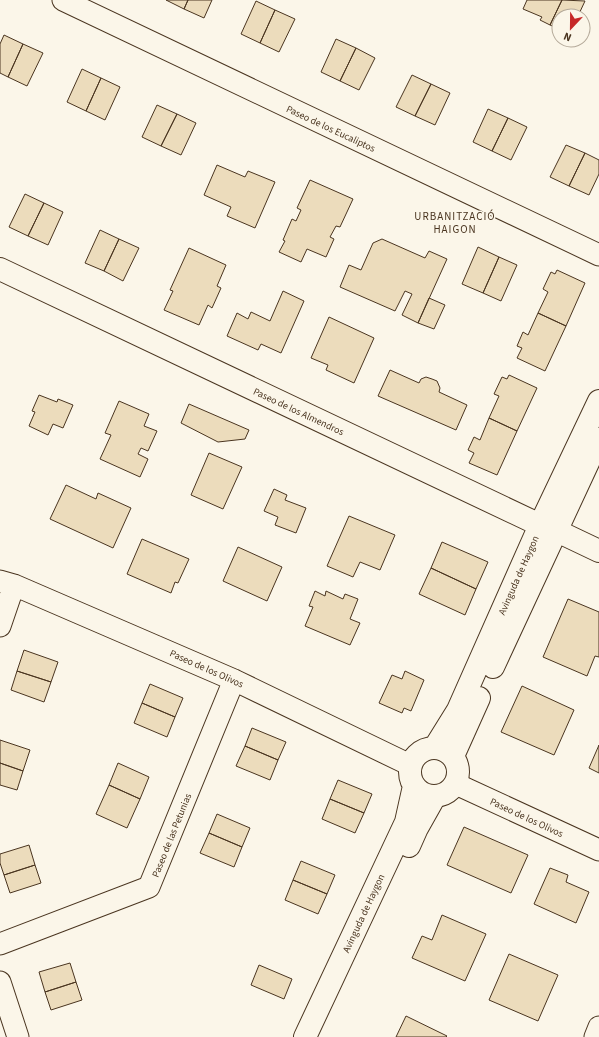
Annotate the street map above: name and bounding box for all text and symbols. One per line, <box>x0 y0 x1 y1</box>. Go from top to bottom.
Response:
north arrow <box>551 8 591 48</box>
text: N <box>561 28 574 45</box>
street label: Paseo de los Eucaliptos <box>284 102 377 156</box>
district label: URBANITZACIÓ HAIGON <box>414 209 496 237</box>
street label: Paseo de los Almendros <box>251 385 346 439</box>
street label: Avinguda de Haygon <box>495 533 543 617</box>
street label: Paseo de los Olivos <box>167 646 246 691</box>
street label: Paseo de las Petunias <box>149 791 195 879</box>
street label: Paseo de los Olivos <box>488 795 566 841</box>
street label: Avinguda de Haygon <box>339 872 388 955</box>

